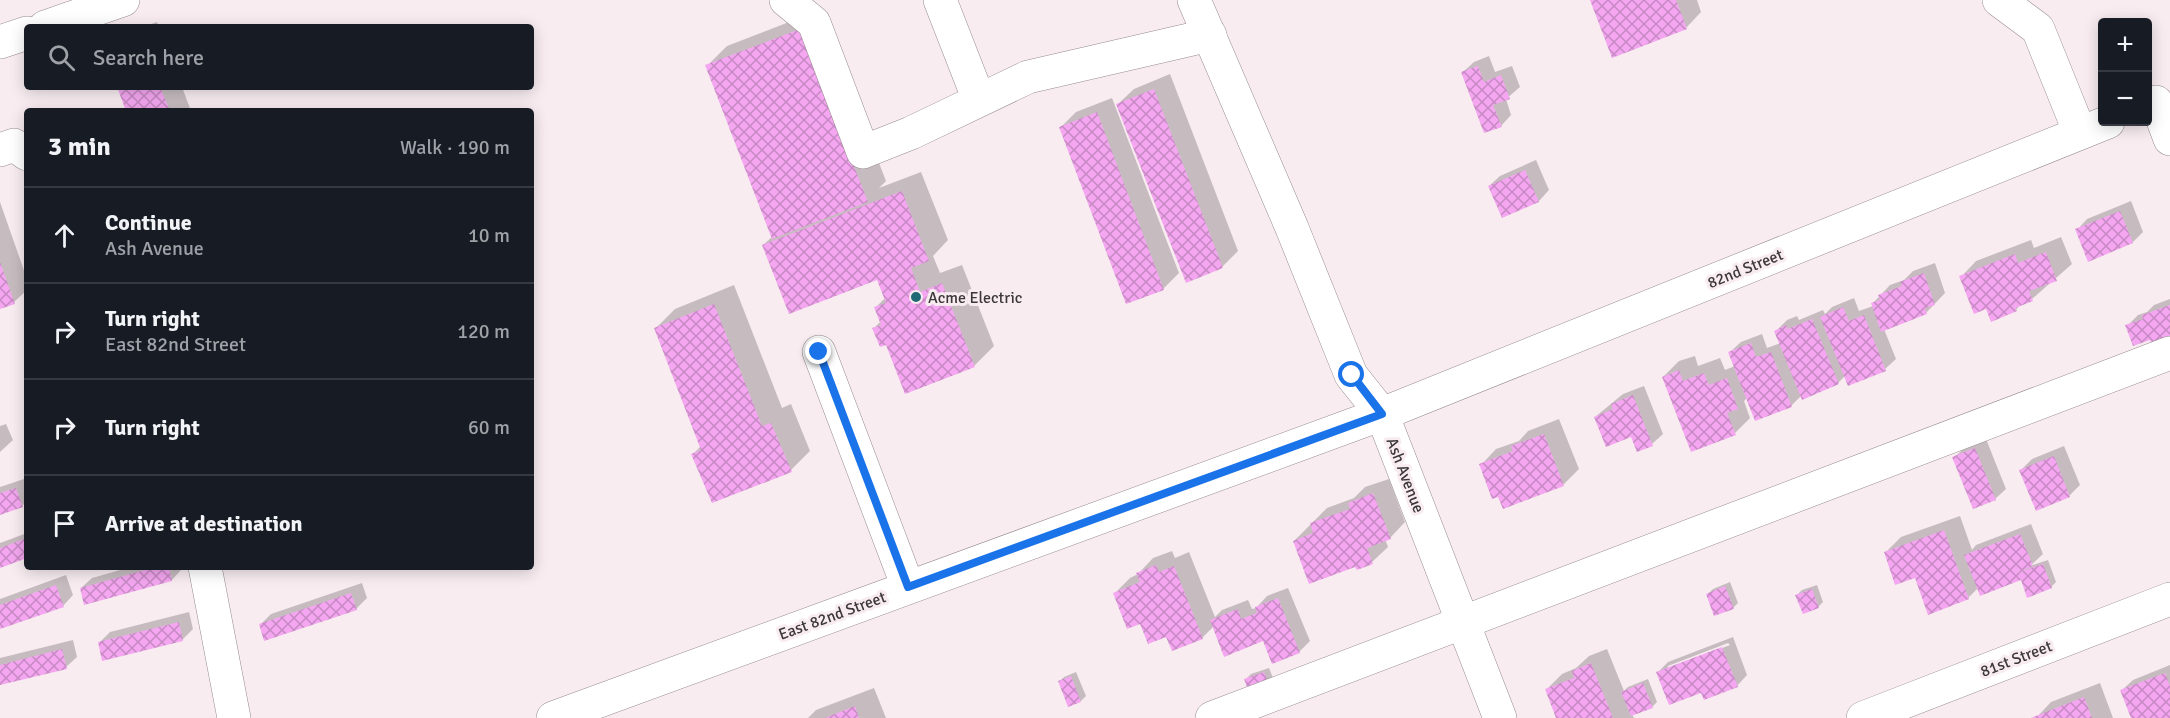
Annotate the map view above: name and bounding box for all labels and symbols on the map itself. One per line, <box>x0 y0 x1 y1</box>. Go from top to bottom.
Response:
street label: 82nd Street <box>1705 245 1786 293</box>
place label: Acme Electric <box>928 288 1022 308</box>
marker: Acme Electric <box>909 290 923 304</box>
route end <box>805 338 831 364</box>
route start <box>1338 361 1364 387</box>
street label: Ash Avenue <box>1382 435 1429 516</box>
street label: East 82nd Street <box>776 587 889 645</box>
street label: 81st Street <box>1978 636 2055 682</box>

